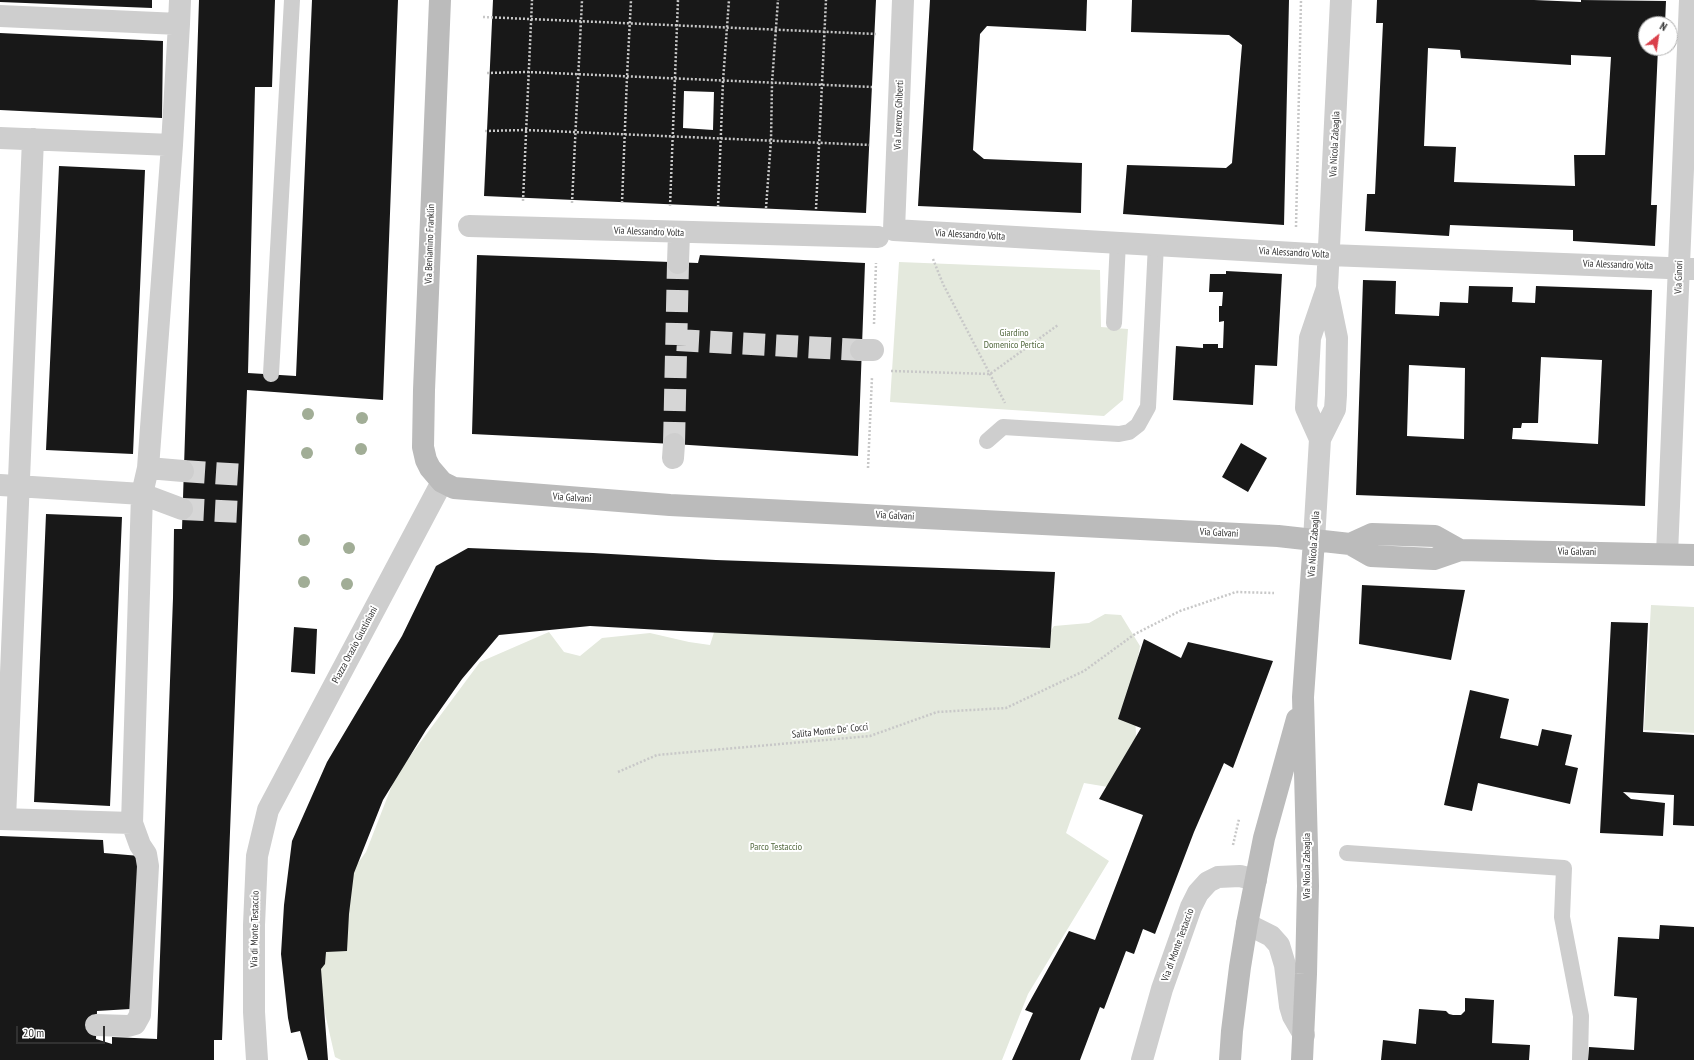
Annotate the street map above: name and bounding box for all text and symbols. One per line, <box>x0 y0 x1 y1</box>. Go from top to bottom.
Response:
north arrow <box>1638 16 1678 56</box>
text: N <box>1657 19 1670 34</box>
street label: Via Lorenzo Ghiberti <box>892 80 906 150</box>
street label: Via Nicola Zabaglia <box>1327 111 1343 177</box>
street label: Via Beniamino Franklin <box>423 204 437 284</box>
street label: Via Alessandro Volta <box>614 225 684 239</box>
street label: Via Alessandro Volta <box>935 227 1005 243</box>
street label: Via Alessandro Volta <box>1259 245 1329 261</box>
street label: Via Alessandro Volta <box>1583 258 1653 272</box>
street label: Via Ginori <box>1672 260 1686 294</box>
park label: Giardino Domenico Pertica <box>984 327 1044 350</box>
street label: Via Galvani <box>552 491 592 505</box>
street label: Via Galvani <box>875 509 915 523</box>
street label: Via Nicola Zabaglia <box>1306 511 1322 577</box>
street label: Via Galvani <box>1199 526 1239 540</box>
street label: Via Galvani <box>1558 546 1596 558</box>
street label: Piazza Orazio Giustiniani <box>330 605 380 685</box>
street label: Salita Monte De' Cocci <box>791 721 869 741</box>
street label: Via Nicola Zabaglia <box>1301 833 1313 899</box>
park label: Parco Testaccio <box>750 841 802 853</box>
street label: Via di Monte Testaccio <box>248 891 262 967</box>
street label: Via di Monte Testaccio <box>1159 907 1197 983</box>
scale bar <box>18 1018 107 1044</box>
text: 20 m <box>23 1025 44 1040</box>

